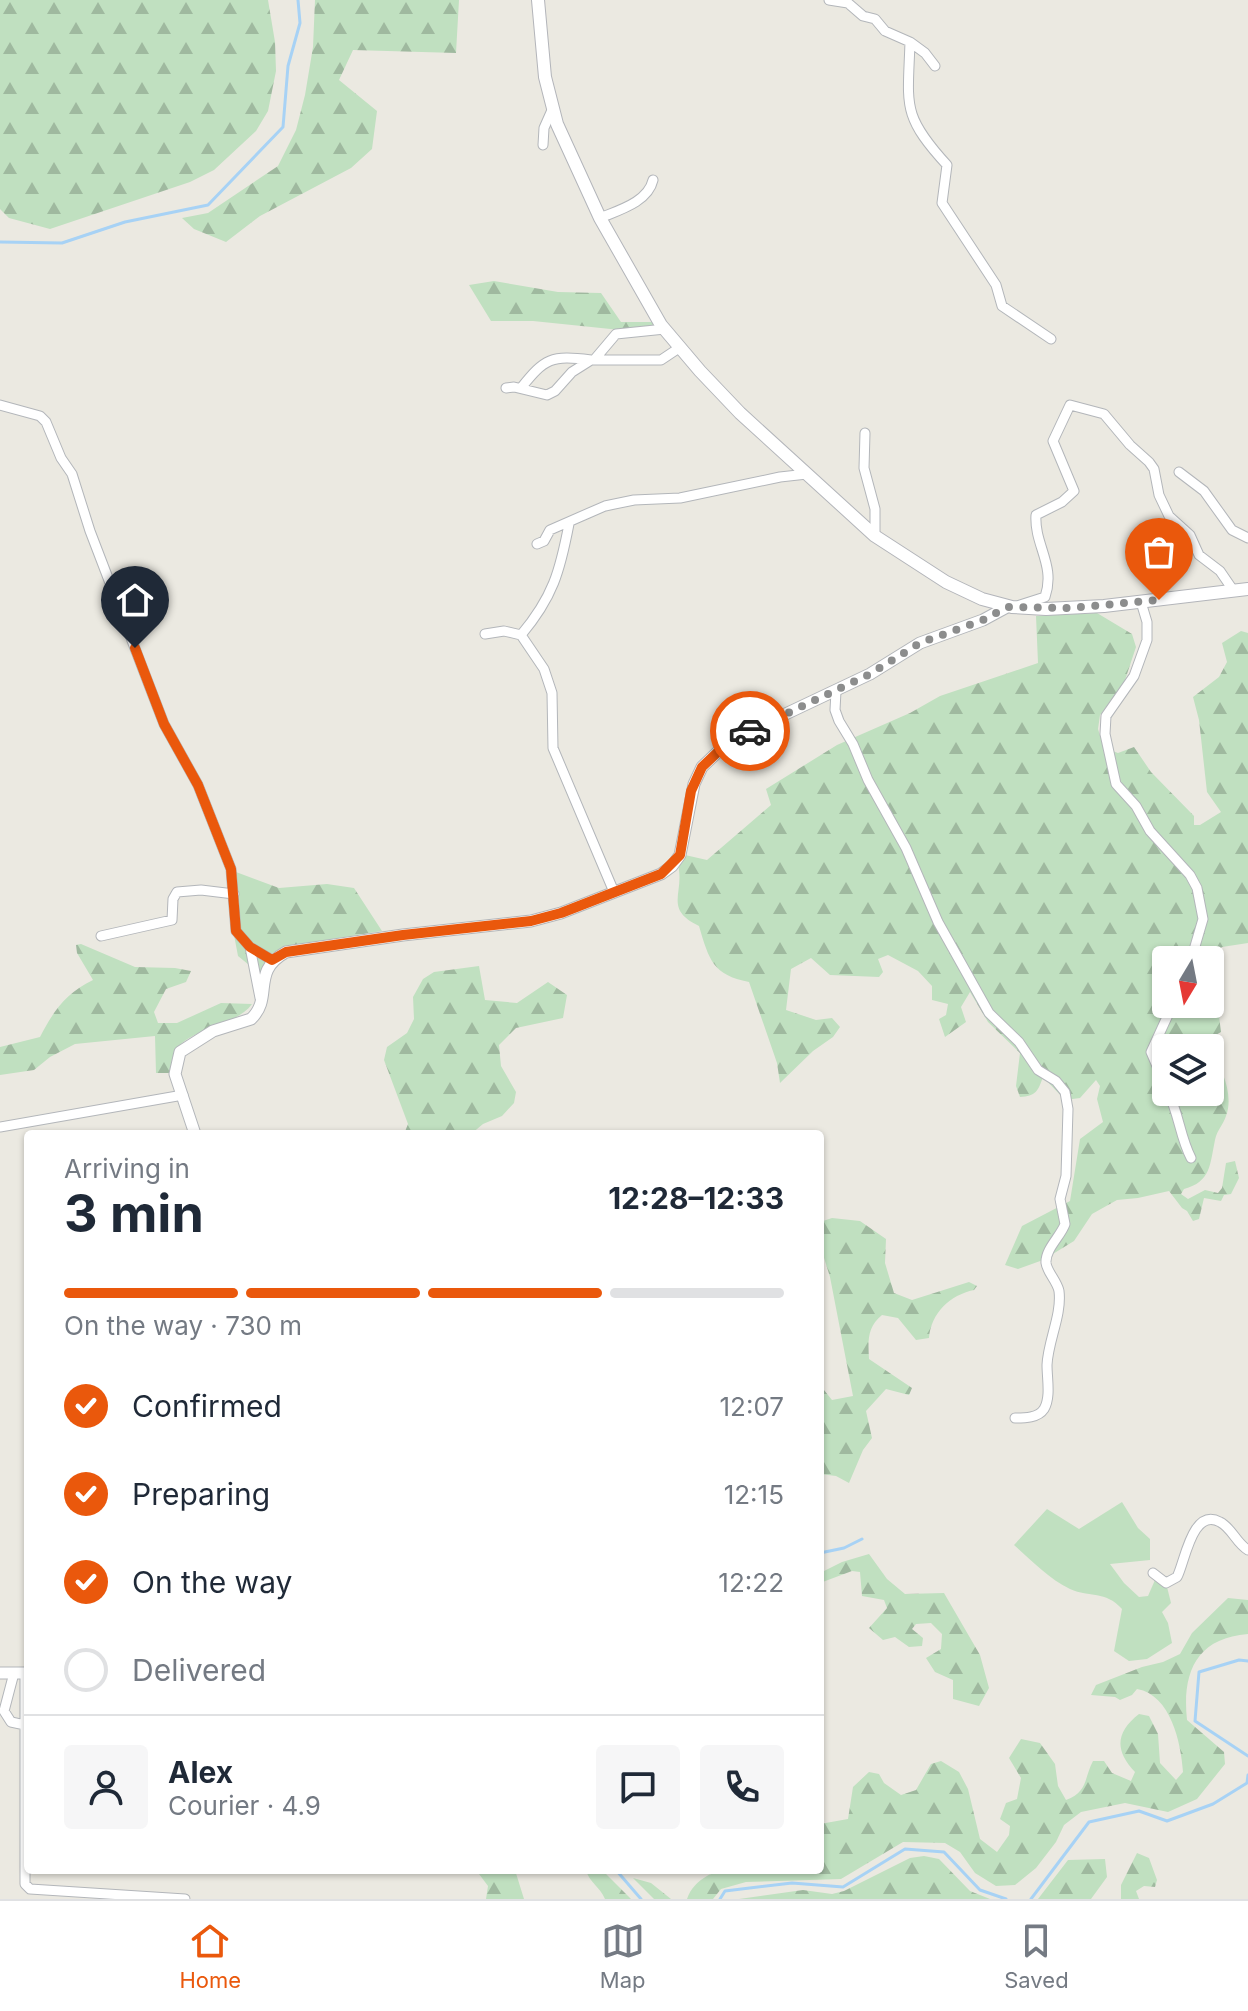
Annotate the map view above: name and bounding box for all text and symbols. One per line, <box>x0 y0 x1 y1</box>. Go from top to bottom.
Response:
pin <box>1125 518 1193 600</box>
icon: bag <box>1137 530 1181 574</box>
pin <box>101 566 169 648</box>
icon: home <box>113 578 157 622</box>
courier <box>710 691 790 771</box>
icon: car <box>728 709 772 753</box>
north arrow <box>1152 946 1224 1018</box>
map controls <box>1152 946 1224 1106</box>
button: layers <box>1152 1034 1224 1106</box>
text: Arriving in <box>64 1153 190 1184</box>
text: 12:28–12:33 <box>608 1180 784 1216</box>
text: 3 min <box>64 1182 204 1245</box>
text: On the way · 730 m <box>64 1310 302 1341</box>
icon: check <box>64 1384 108 1428</box>
text: Confirmed <box>132 1388 282 1424</box>
text: 12:07 <box>719 1391 784 1422</box>
icon: check <box>64 1472 108 1516</box>
text: Preparing <box>132 1476 270 1512</box>
text: 12:15 <box>724 1479 784 1510</box>
icon: check <box>64 1560 108 1604</box>
text: On the way <box>132 1564 292 1600</box>
text: 12:22 <box>718 1567 784 1598</box>
text: Delivered <box>132 1652 266 1688</box>
button: person <box>64 1745 148 1829</box>
button: chat <box>596 1745 680 1829</box>
button: phone <box>700 1745 784 1829</box>
text: Alex <box>168 1754 233 1790</box>
text: Courier · 4.9 <box>168 1790 321 1821</box>
tab: Home <box>179 1919 241 1993</box>
tab: Map <box>600 1919 645 1993</box>
tab: Saved <box>1004 1919 1069 1993</box>

